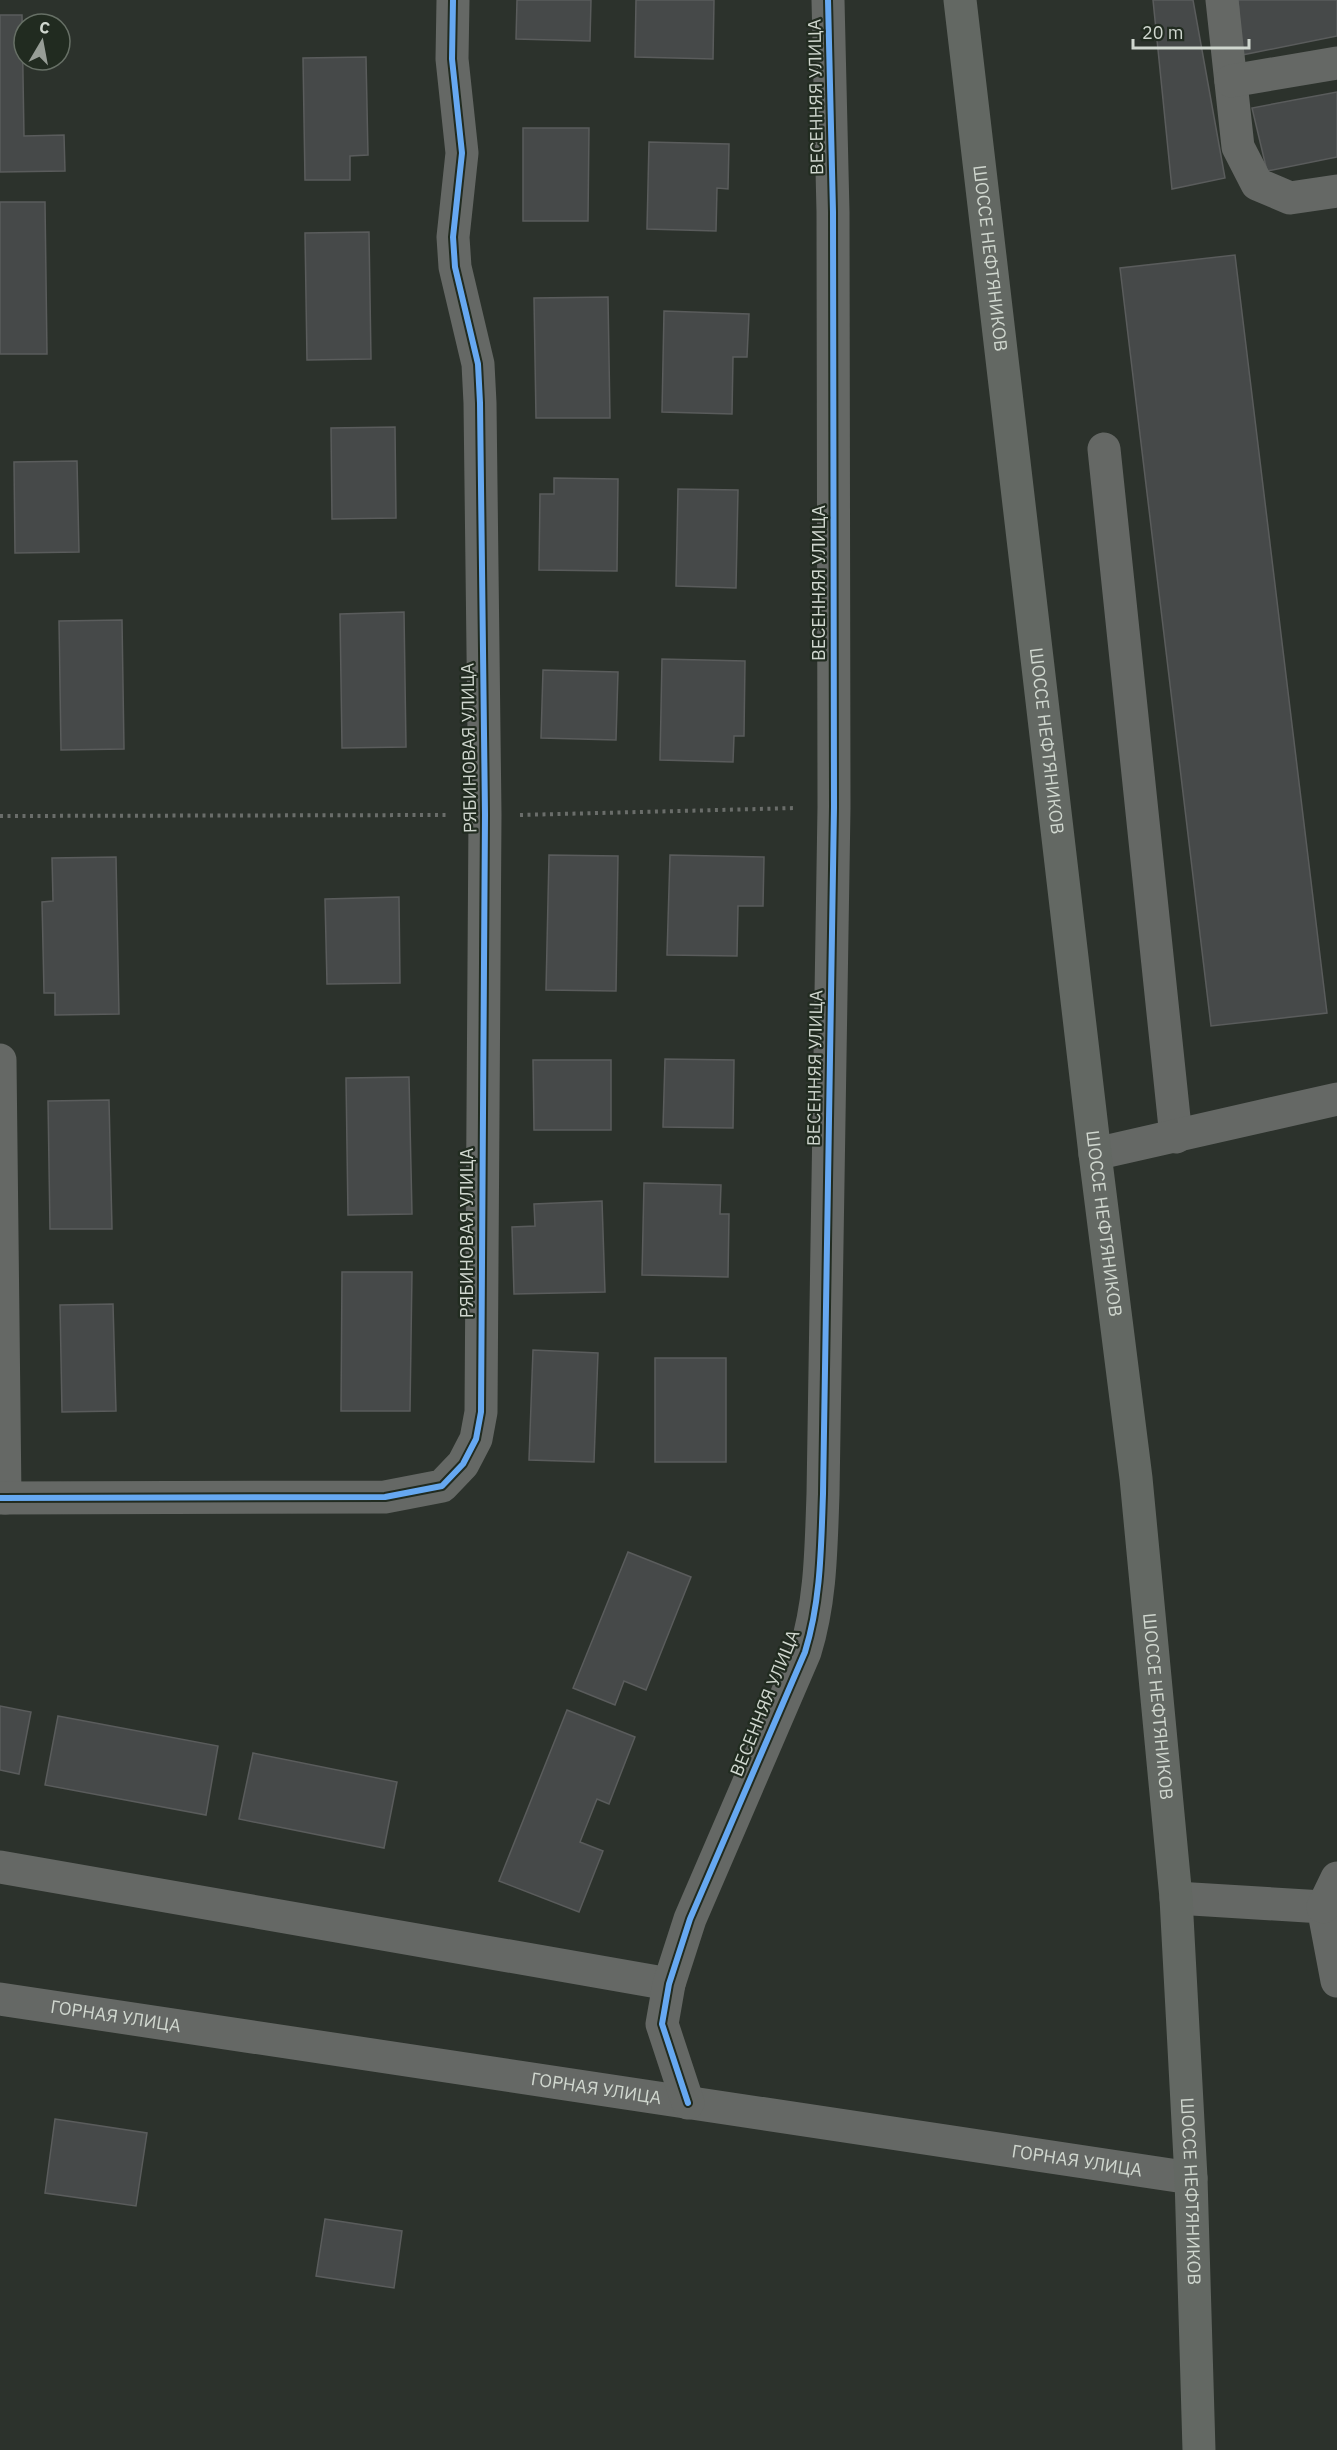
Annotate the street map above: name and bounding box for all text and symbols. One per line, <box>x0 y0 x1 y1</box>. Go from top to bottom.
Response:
north arrow <box>12 12 72 72</box>
scale bar <box>1133 12 1248 50</box>
text: С <box>38 16 51 38</box>
street label: ВЕСЕННЯЯ УЛИЦА <box>803 18 828 175</box>
text: 20 m <box>1142 21 1184 44</box>
street label: ШОССЕ НЕФТЯНИКОВ <box>968 164 1013 353</box>
street label: ВЕСЕННЯЯ УЛИЦА <box>807 504 830 661</box>
street label: ШОССЕ НЕФТЯНИКОВ <box>1025 646 1070 835</box>
street label: РЯБИНОВАЯ УЛИЦА <box>456 662 481 833</box>
street label: ВЕСЕННЯЯ УЛИЦА <box>802 989 827 1146</box>
street label: ШОССЕ НЕФТЯНИКОВ <box>1081 1129 1127 1318</box>
street label: РЯБИНОВАЯ УЛИЦА <box>455 1147 478 1318</box>
street label: ШОССЕ НЕФТЯНИКОВ <box>1138 1612 1179 1801</box>
street label: ВЕСЕННЯЯ УЛИЦА <box>725 1626 805 1780</box>
street label: ГОРНАЯ УЛИЦА <box>49 1995 183 2037</box>
street label: ГОРНАЯ УЛИЦА <box>530 2067 664 2109</box>
street label: ШОССЕ НЕФТЯНИКОВ <box>1176 2097 1206 2285</box>
street label: ГОРНАЯ УЛИЦА <box>1010 2139 1144 2182</box>

